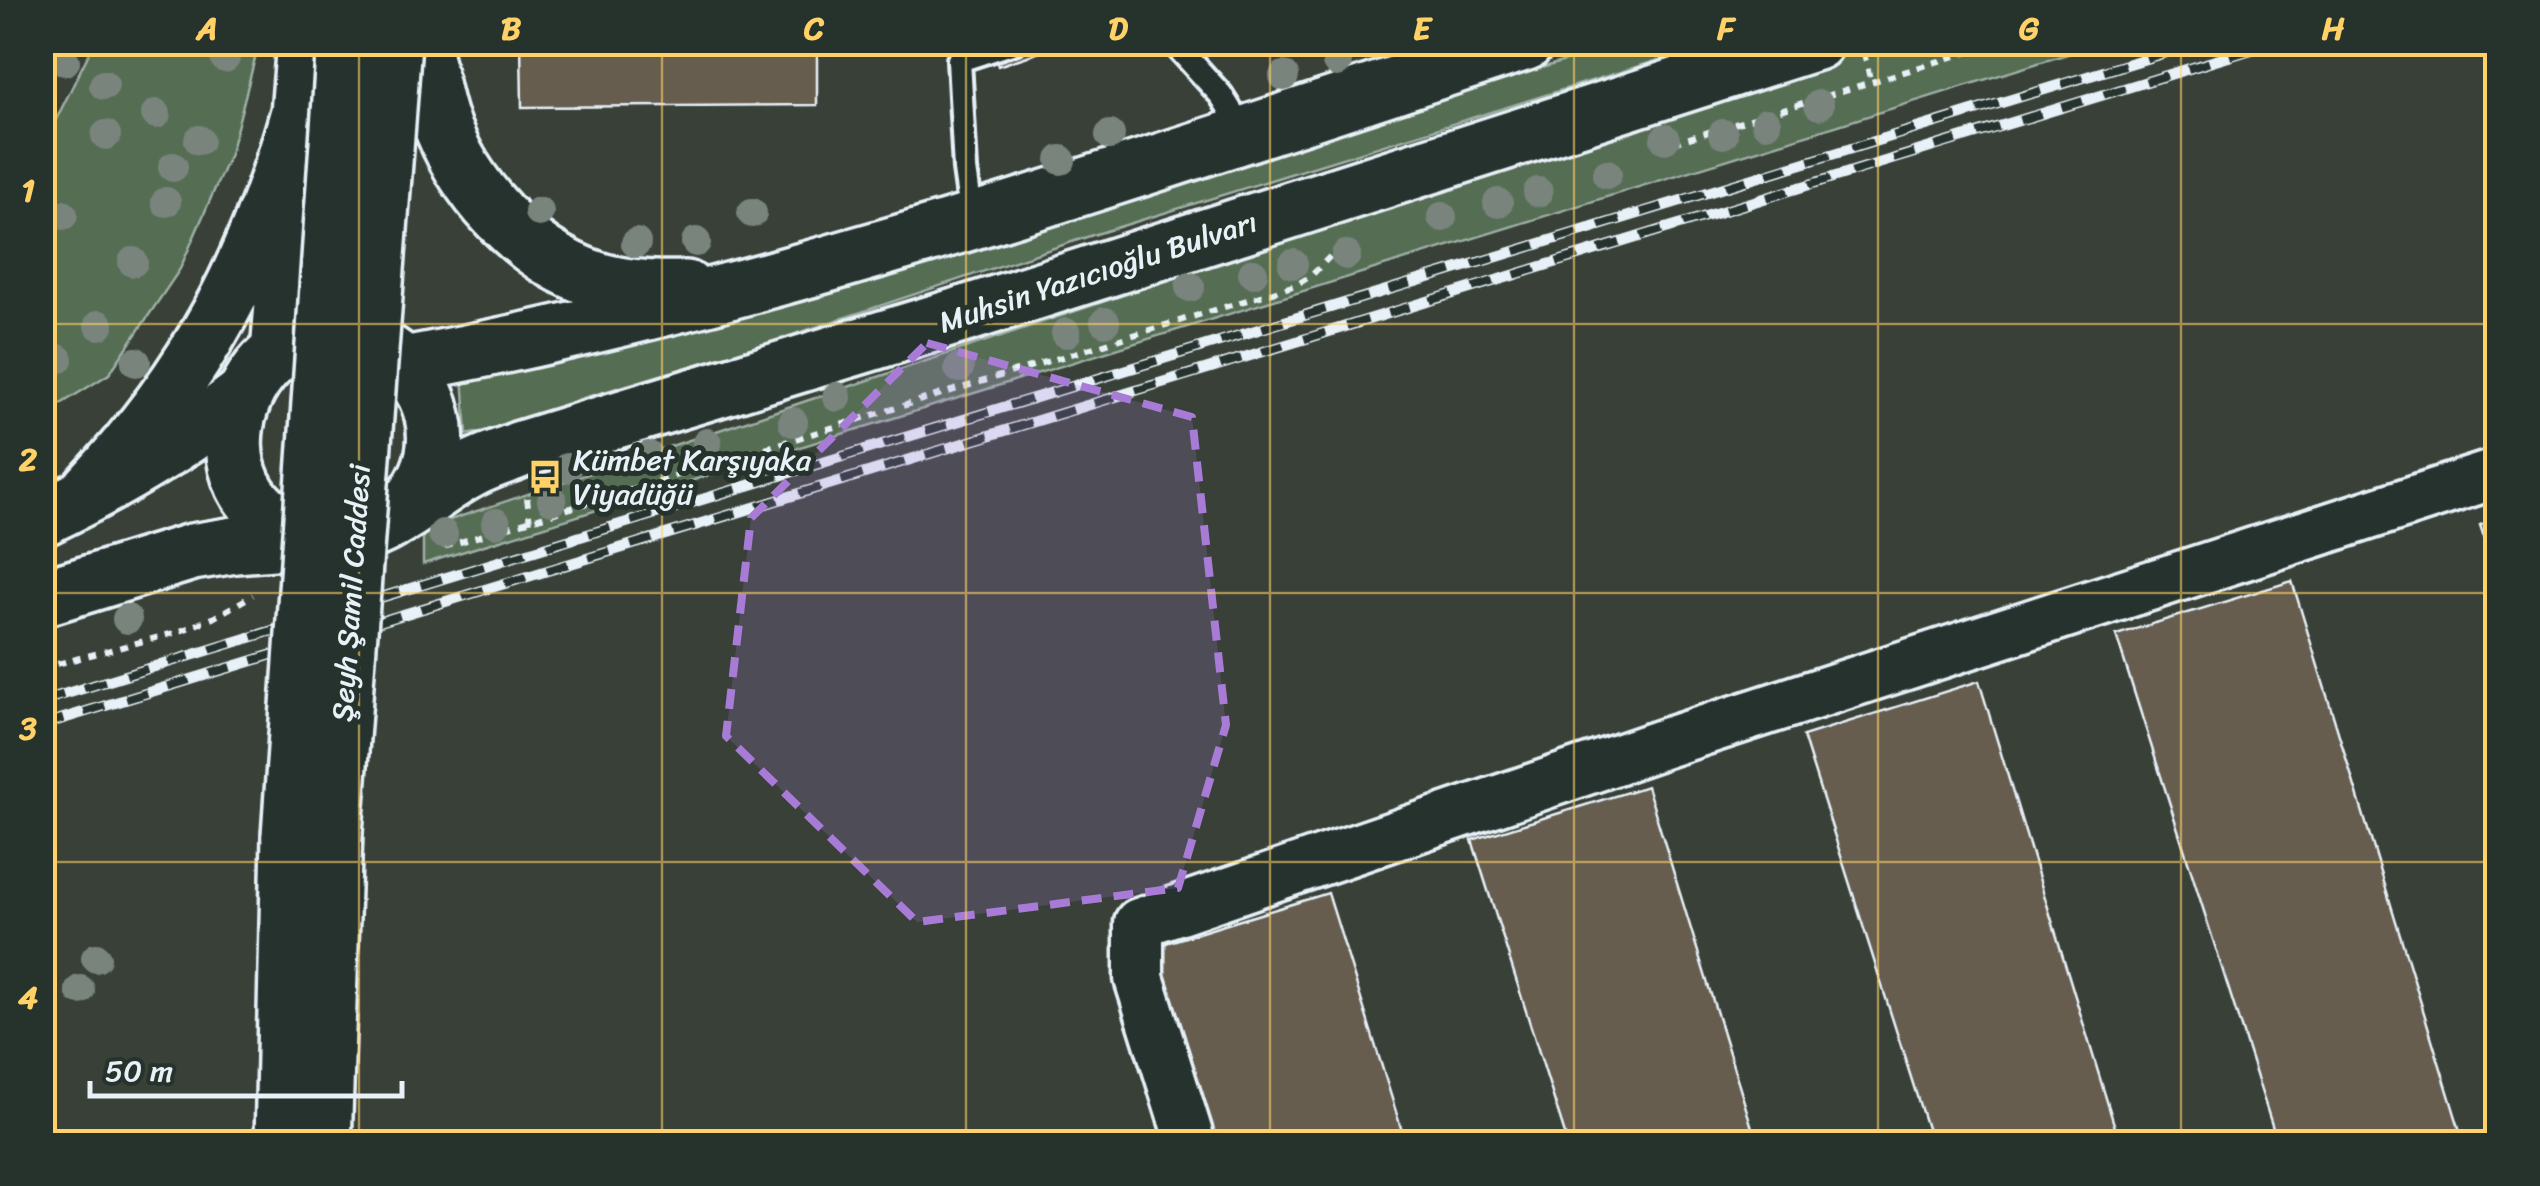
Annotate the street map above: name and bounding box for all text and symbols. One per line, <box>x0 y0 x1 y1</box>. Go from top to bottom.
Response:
text: A <box>195 0 218 57</box>
text: B <box>501 0 521 57</box>
text: C <box>803 0 825 57</box>
text: D <box>1108 0 1128 57</box>
text: E <box>1413 0 1433 57</box>
text: F <box>1716 0 1737 57</box>
text: G <box>2019 0 2040 57</box>
text: H <box>2322 0 2345 57</box>
text: 1 <box>21 162 35 219</box>
street label: Muhsin Yazıcıoğlu Bulvarı <box>931 195 1265 349</box>
text: 2 <box>19 431 38 488</box>
place label: Kümbet Karşıyaka Viyadüğü <box>573 433 812 521</box>
bus stop icon: Kümbet Karşıyaka Viyadüğü <box>526 458 564 496</box>
street label: Şeyh Şamil Caddesi <box>315 462 387 723</box>
text: 3 <box>18 700 37 757</box>
text: 4 <box>18 969 38 1026</box>
scale bar <box>90 1036 402 1098</box>
text: 50 m <box>105 1044 173 1098</box>

